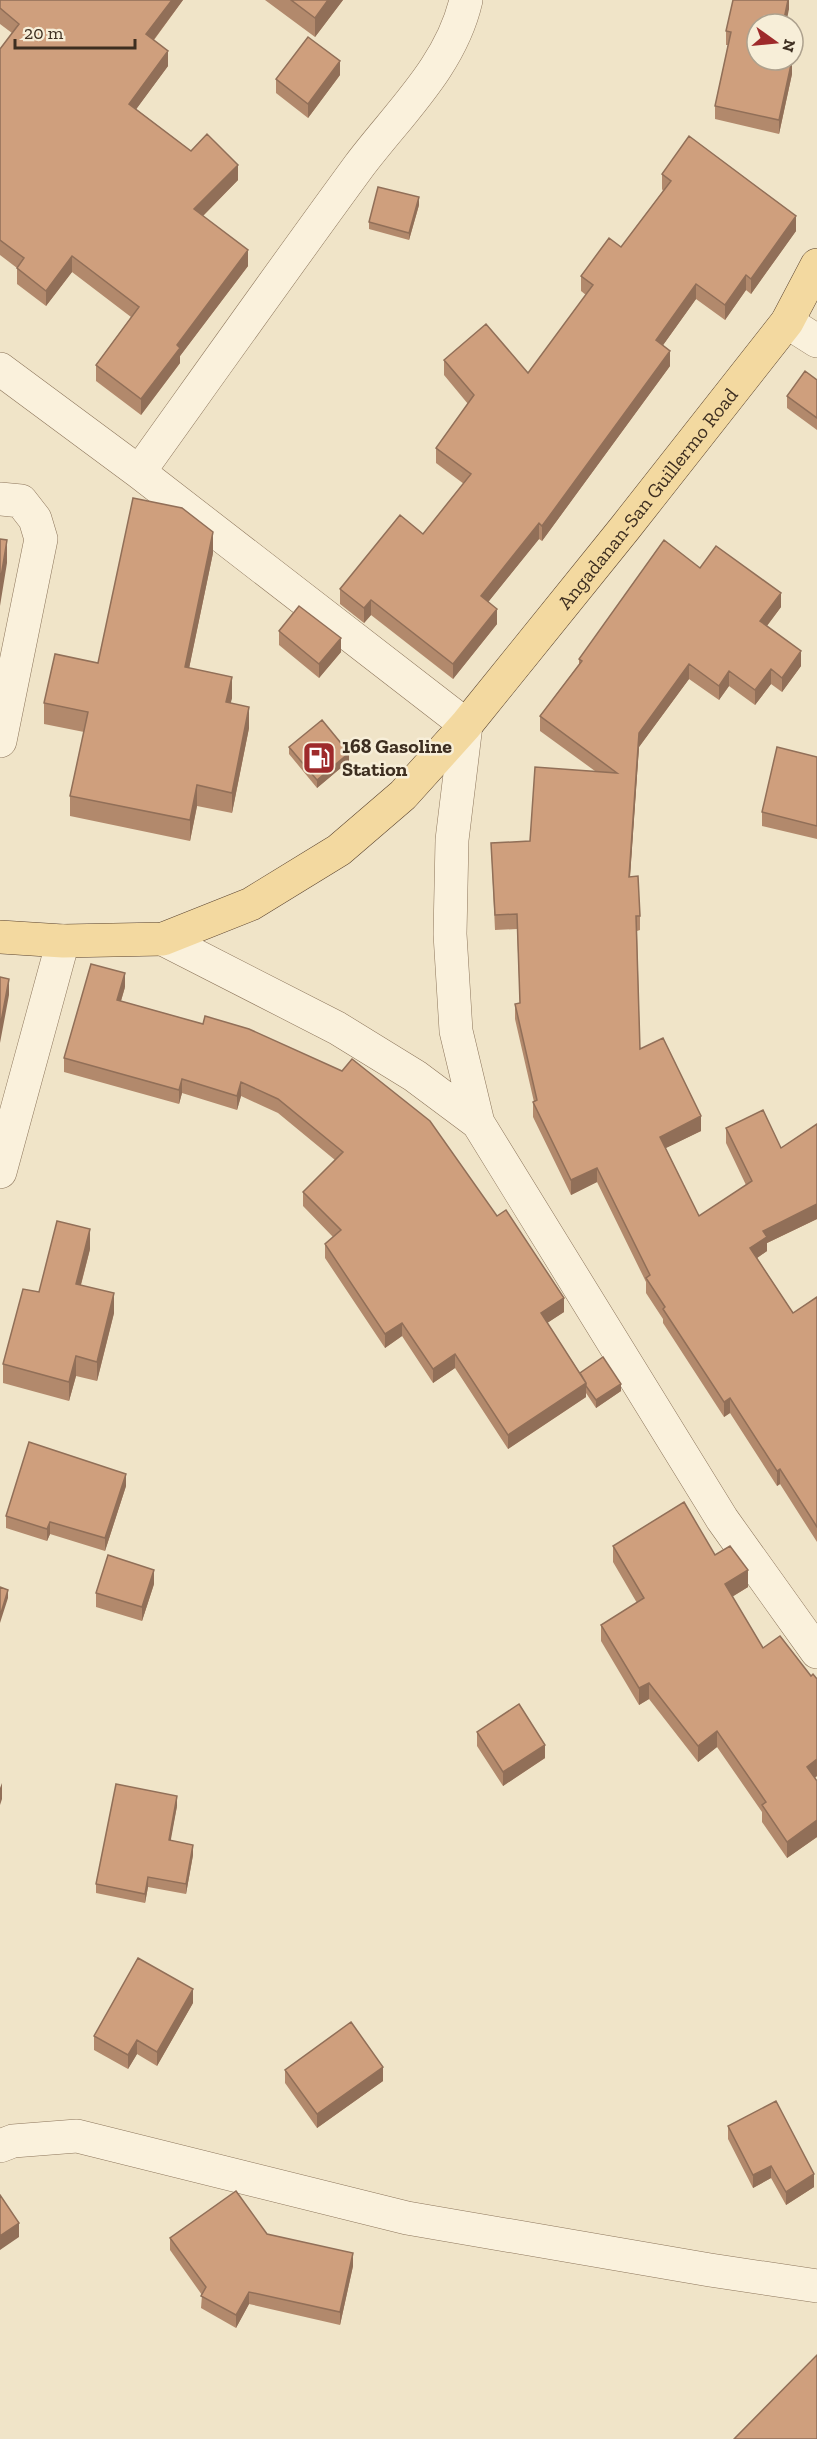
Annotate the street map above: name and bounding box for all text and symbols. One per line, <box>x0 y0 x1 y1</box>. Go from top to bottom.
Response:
scale bar <box>15 12 135 50</box>
north arrow <box>745 12 805 72</box>
text: 20 m <box>24 22 64 44</box>
text: N <box>778 37 800 54</box>
street label: Angadanan-San Guillermo Road <box>552 383 743 614</box>
place label: 168 Gasoline Station <box>342 734 452 781</box>
fuel station icon: 168 Gasoline Station <box>301 740 337 776</box>

